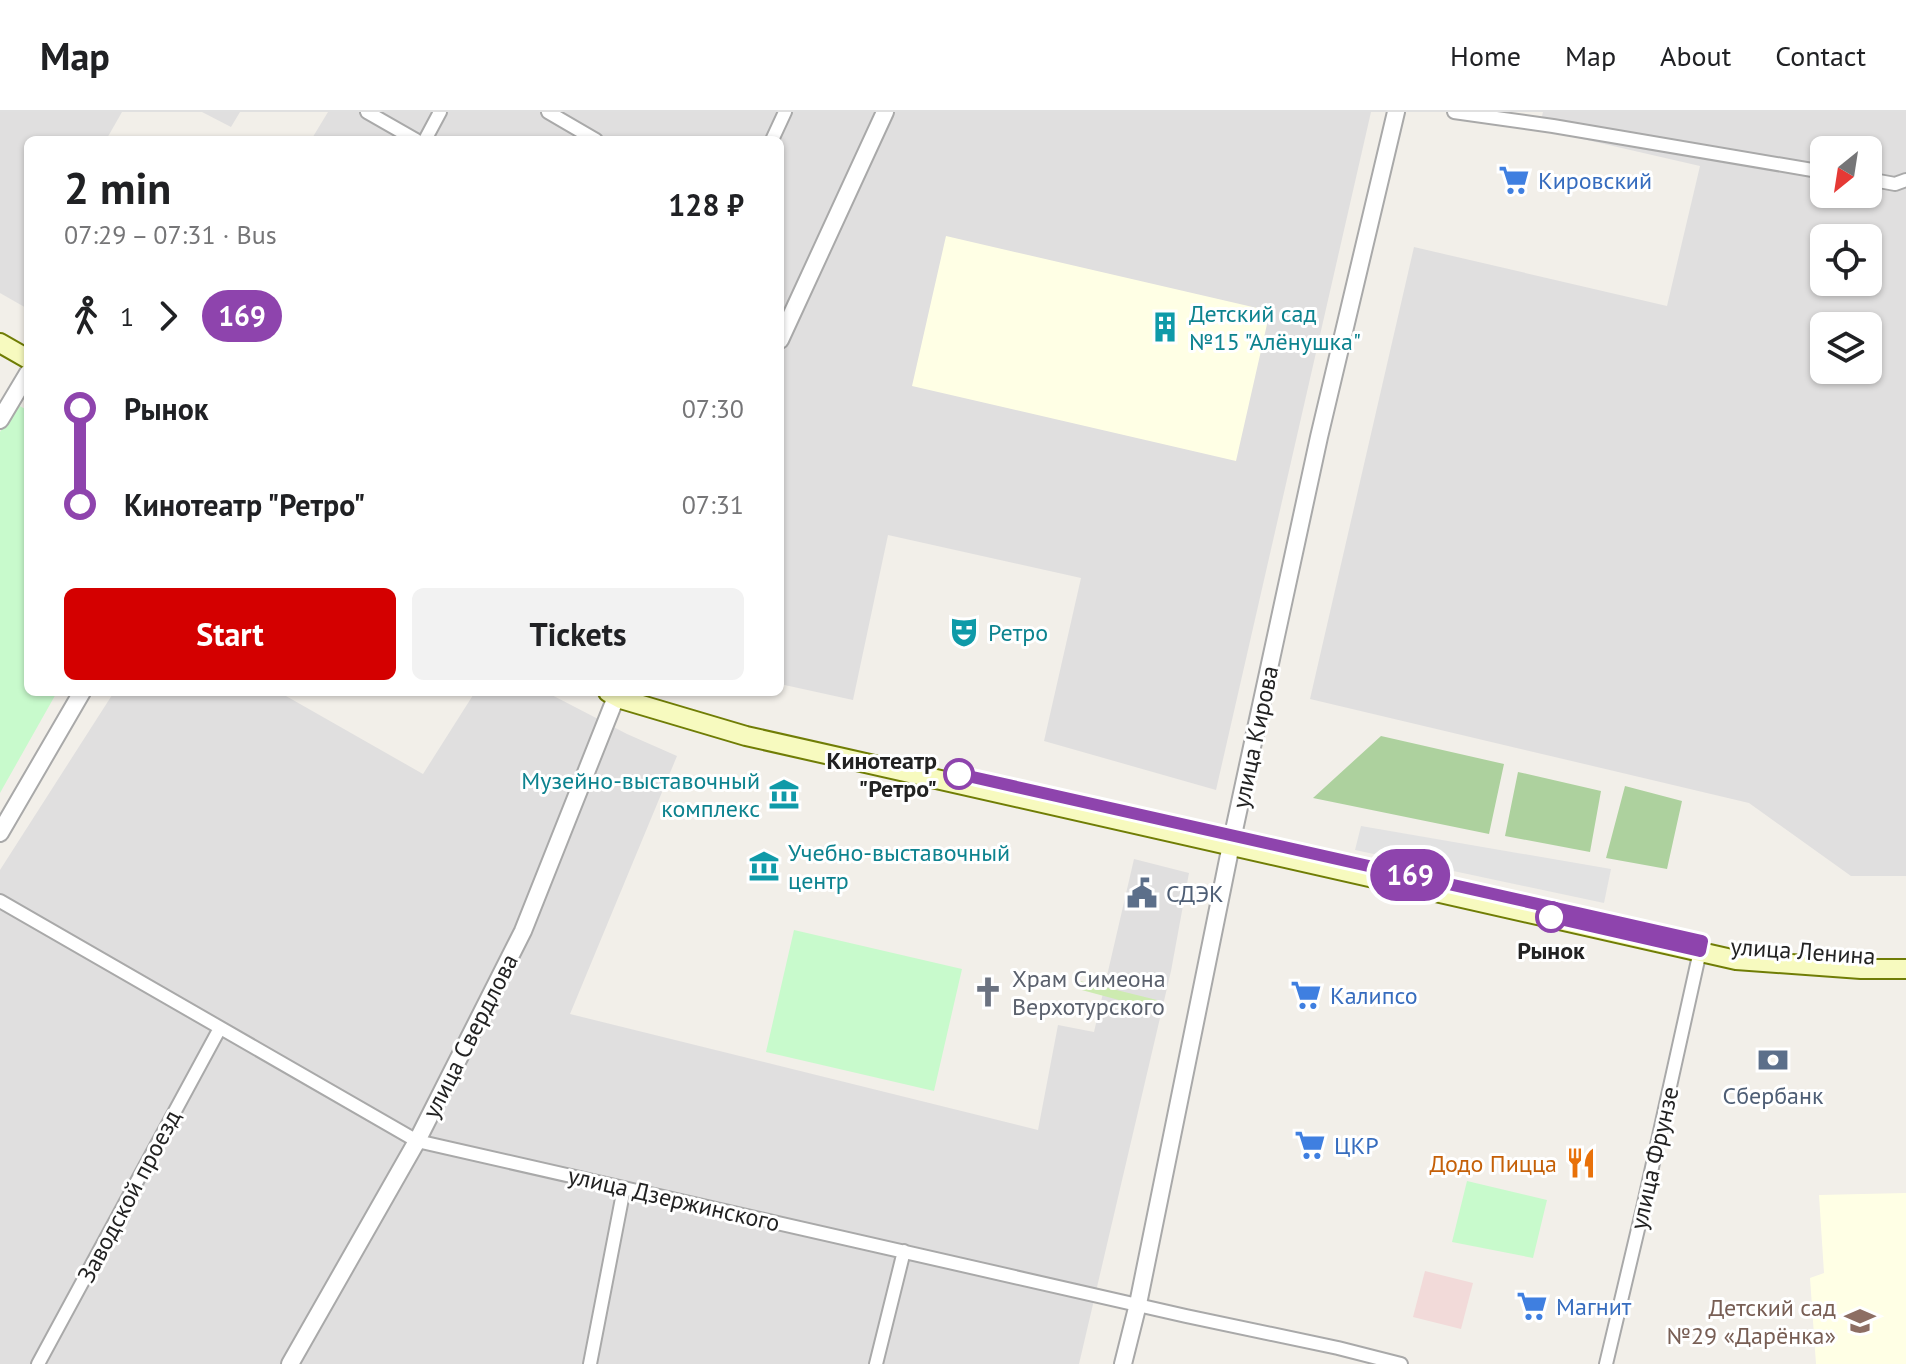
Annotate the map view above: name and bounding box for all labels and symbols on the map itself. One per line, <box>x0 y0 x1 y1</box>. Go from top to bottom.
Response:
north arrow <box>1810 136 1882 208</box>
supermarket icon: Кировский <box>1497 163 1531 197</box>
place label: Кировский <box>1538 165 1652 196</box>
place label: Детский сад №15 "Алёнушка" <box>1189 298 1361 357</box>
building icon: Детский сад №15 "Алёнушка" <box>1148 310 1182 344</box>
theatre icon: Ретро <box>947 615 981 649</box>
place label: Ретро <box>988 617 1048 648</box>
street label: улица Кирова <box>1225 663 1285 811</box>
place label: Кинотеатр "Ретро" <box>827 745 937 804</box>
marker: Кинотеатр "Ретро" <box>944 759 974 789</box>
place label: Музейно-выставочный комплекс <box>521 765 760 824</box>
museum icon: Музейно-выставочный комплекс <box>767 777 801 811</box>
place label: Учебно-выставочный центр <box>788 837 1010 896</box>
museum icon: Учебно-выставочный центр <box>747 849 781 883</box>
line badge: 169 <box>1364 849 1456 901</box>
public building icon: СДЭК <box>1125 876 1159 910</box>
place label: СДЭК <box>1166 878 1224 909</box>
marker: Рынок <box>1536 902 1566 932</box>
street label: улица Ленина <box>1729 930 1877 972</box>
place label: Рынок <box>1517 935 1585 966</box>
street label: улица Свердлова <box>415 948 525 1124</box>
place label: Храм Симеона Верхотурского <box>1012 963 1166 1022</box>
church icon: Храм Симеона Верхотурского <box>971 975 1005 1009</box>
supermarket icon: Калипсо <box>1289 978 1323 1012</box>
place label: Калипсо <box>1330 980 1418 1011</box>
bank icon: Сбербанк <box>1756 1043 1790 1077</box>
place label: Сбербанк <box>1723 1080 1824 1111</box>
street label: улица Фрунзе <box>1622 1083 1686 1233</box>
street label: Заводской проезд <box>70 1104 188 1288</box>
supermarket icon: ЦКР <box>1293 1128 1327 1162</box>
place label: ЦКР <box>1334 1130 1379 1161</box>
restaurant icon: Додо Пицца <box>1564 1146 1598 1180</box>
place label: Додо Пицца <box>1429 1148 1557 1179</box>
street label: улица Дзержинского <box>565 1160 783 1238</box>
supermarket icon: Магнит <box>1515 1289 1549 1323</box>
place label: Магнит <box>1556 1291 1632 1322</box>
place label: Детский сад №29 «Дарёнка» <box>1666 1292 1836 1351</box>
school or university icon: Детский сад №29 «Дарёнка» <box>1843 1304 1877 1338</box>

